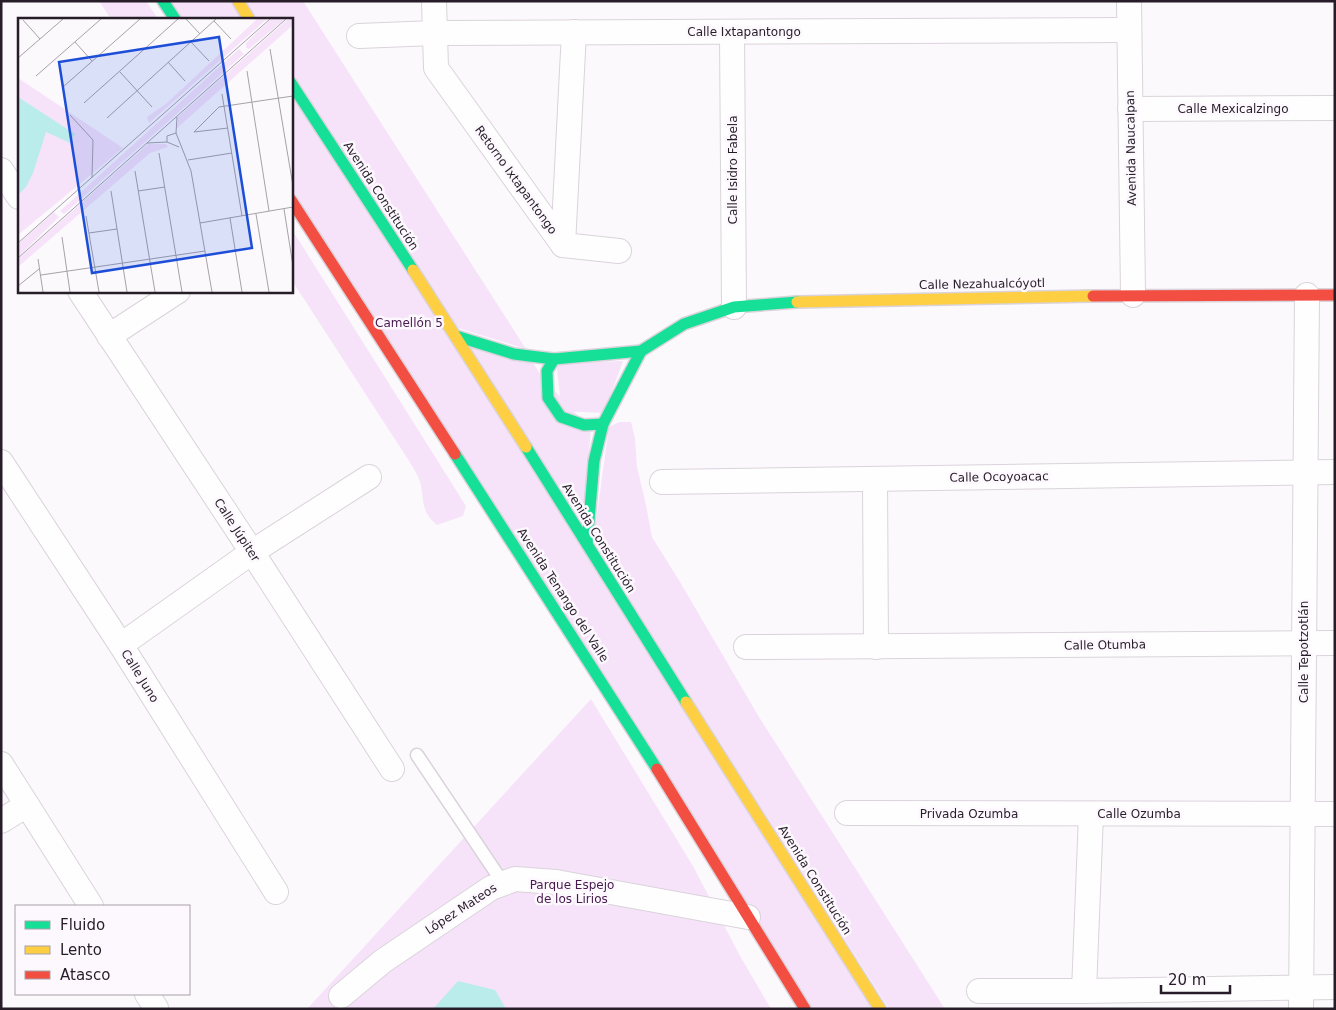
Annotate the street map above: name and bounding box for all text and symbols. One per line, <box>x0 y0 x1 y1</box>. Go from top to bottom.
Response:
inset map <box>18 18 292 292</box>
street label: Calle Ixtapantongo <box>687 25 801 39</box>
street label: Avenida Naucalpan <box>1123 90 1139 206</box>
street label: Calle Mexicalzingo <box>1177 102 1289 116</box>
street label: Calle Isidro Fabela <box>726 115 740 225</box>
street label: Retorno Ixtapantongo <box>472 123 560 237</box>
street label: Avenida Constitución <box>341 139 421 253</box>
street label: Calle Nezahualcóyotl <box>919 276 1045 292</box>
park label: Camellón 5 <box>375 316 443 330</box>
street label: Calle Ocoyoacac <box>949 469 1049 485</box>
street label: Avenida Constitución <box>560 481 638 595</box>
street label: Calle Júpiter <box>211 496 263 564</box>
street label: Avenida Tenango del Valle <box>514 526 612 664</box>
street label: Calle Tepotzotlán <box>1297 601 1311 703</box>
street label: Calle Otumba <box>1064 637 1146 653</box>
street label: Calle Juno <box>118 647 162 705</box>
street label: Privada Ozumba <box>920 807 1018 821</box>
street label: Calle Ozumba <box>1097 807 1181 821</box>
street label: Avenida Constitución <box>776 823 854 937</box>
park label: Parque Espejo de los Lirios <box>530 878 614 906</box>
street label: López Mateos <box>423 881 499 937</box>
legend <box>15 905 190 995</box>
text: Fluido <box>60 916 105 934</box>
text: Lento <box>60 941 102 959</box>
scale bar <box>1161 962 1230 994</box>
text: Atasco <box>60 966 110 984</box>
text: 20 m <box>1168 971 1206 989</box>

